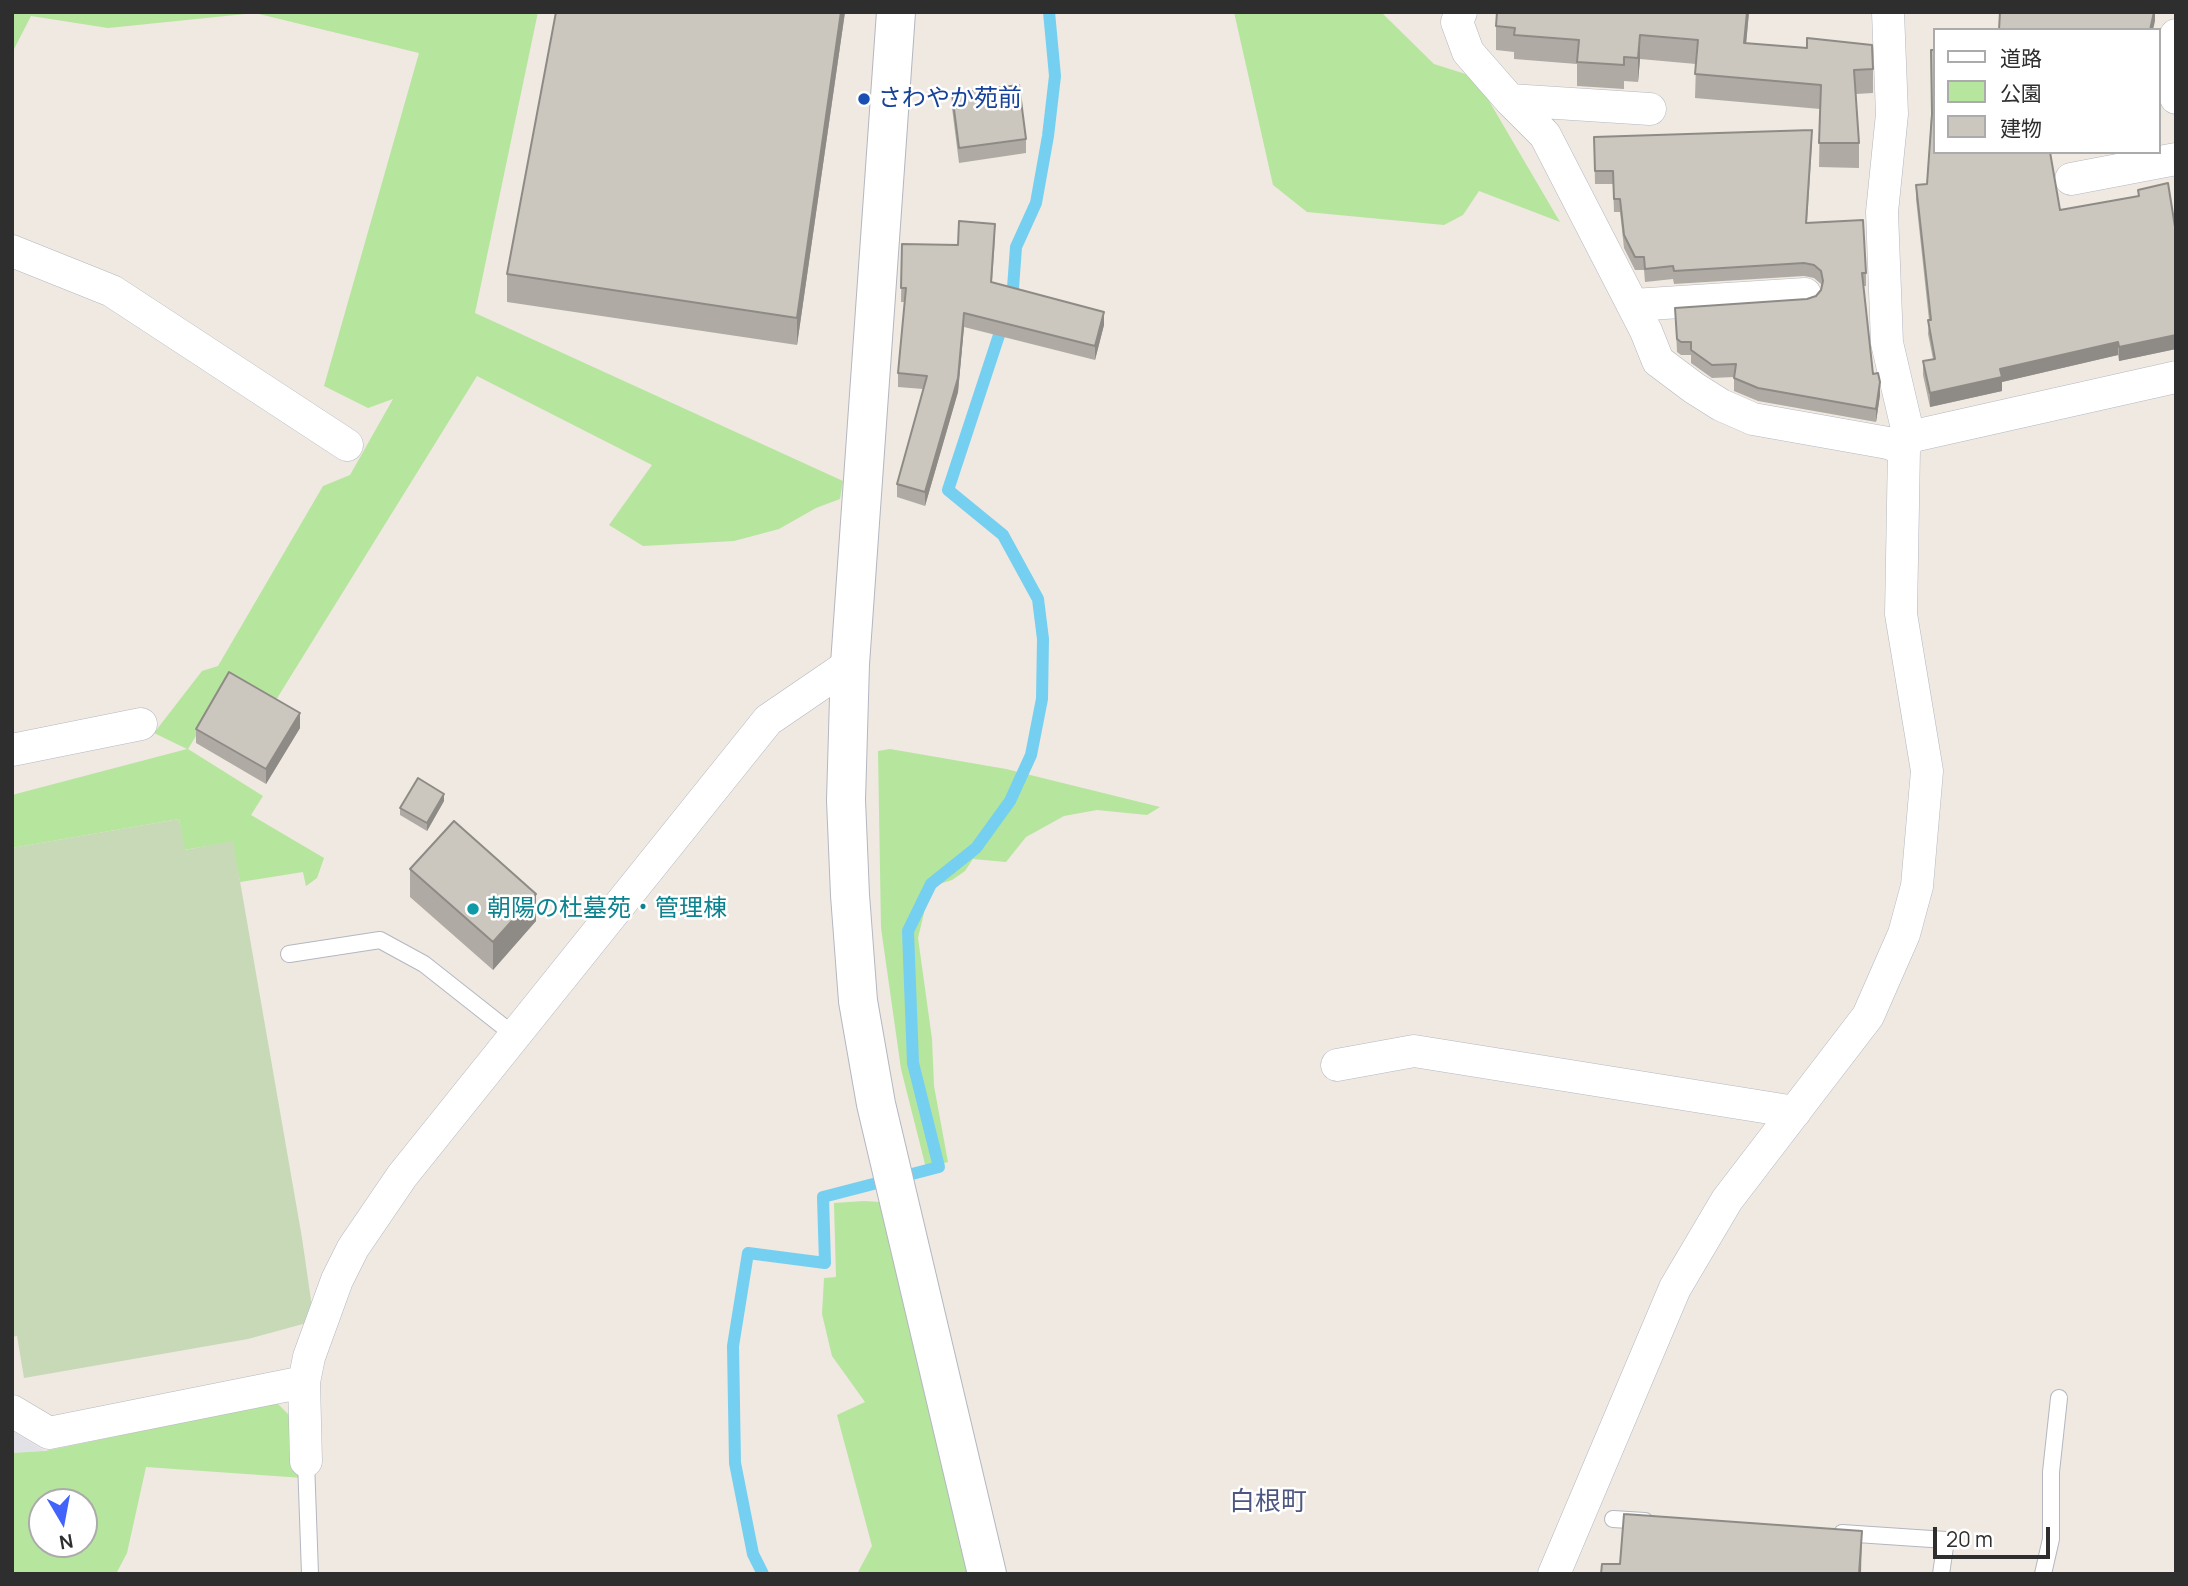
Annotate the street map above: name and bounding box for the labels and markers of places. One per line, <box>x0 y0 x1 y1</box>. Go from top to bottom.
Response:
place label: さわやか苑前 <box>878 85 1022 113</box>
marker: さわやか苑前 <box>856 91 872 107</box>
place label: 朝陽の杜墓苑・管理棟 <box>487 895 727 923</box>
marker: 朝陽の杜墓苑・管理棟 <box>465 901 481 917</box>

